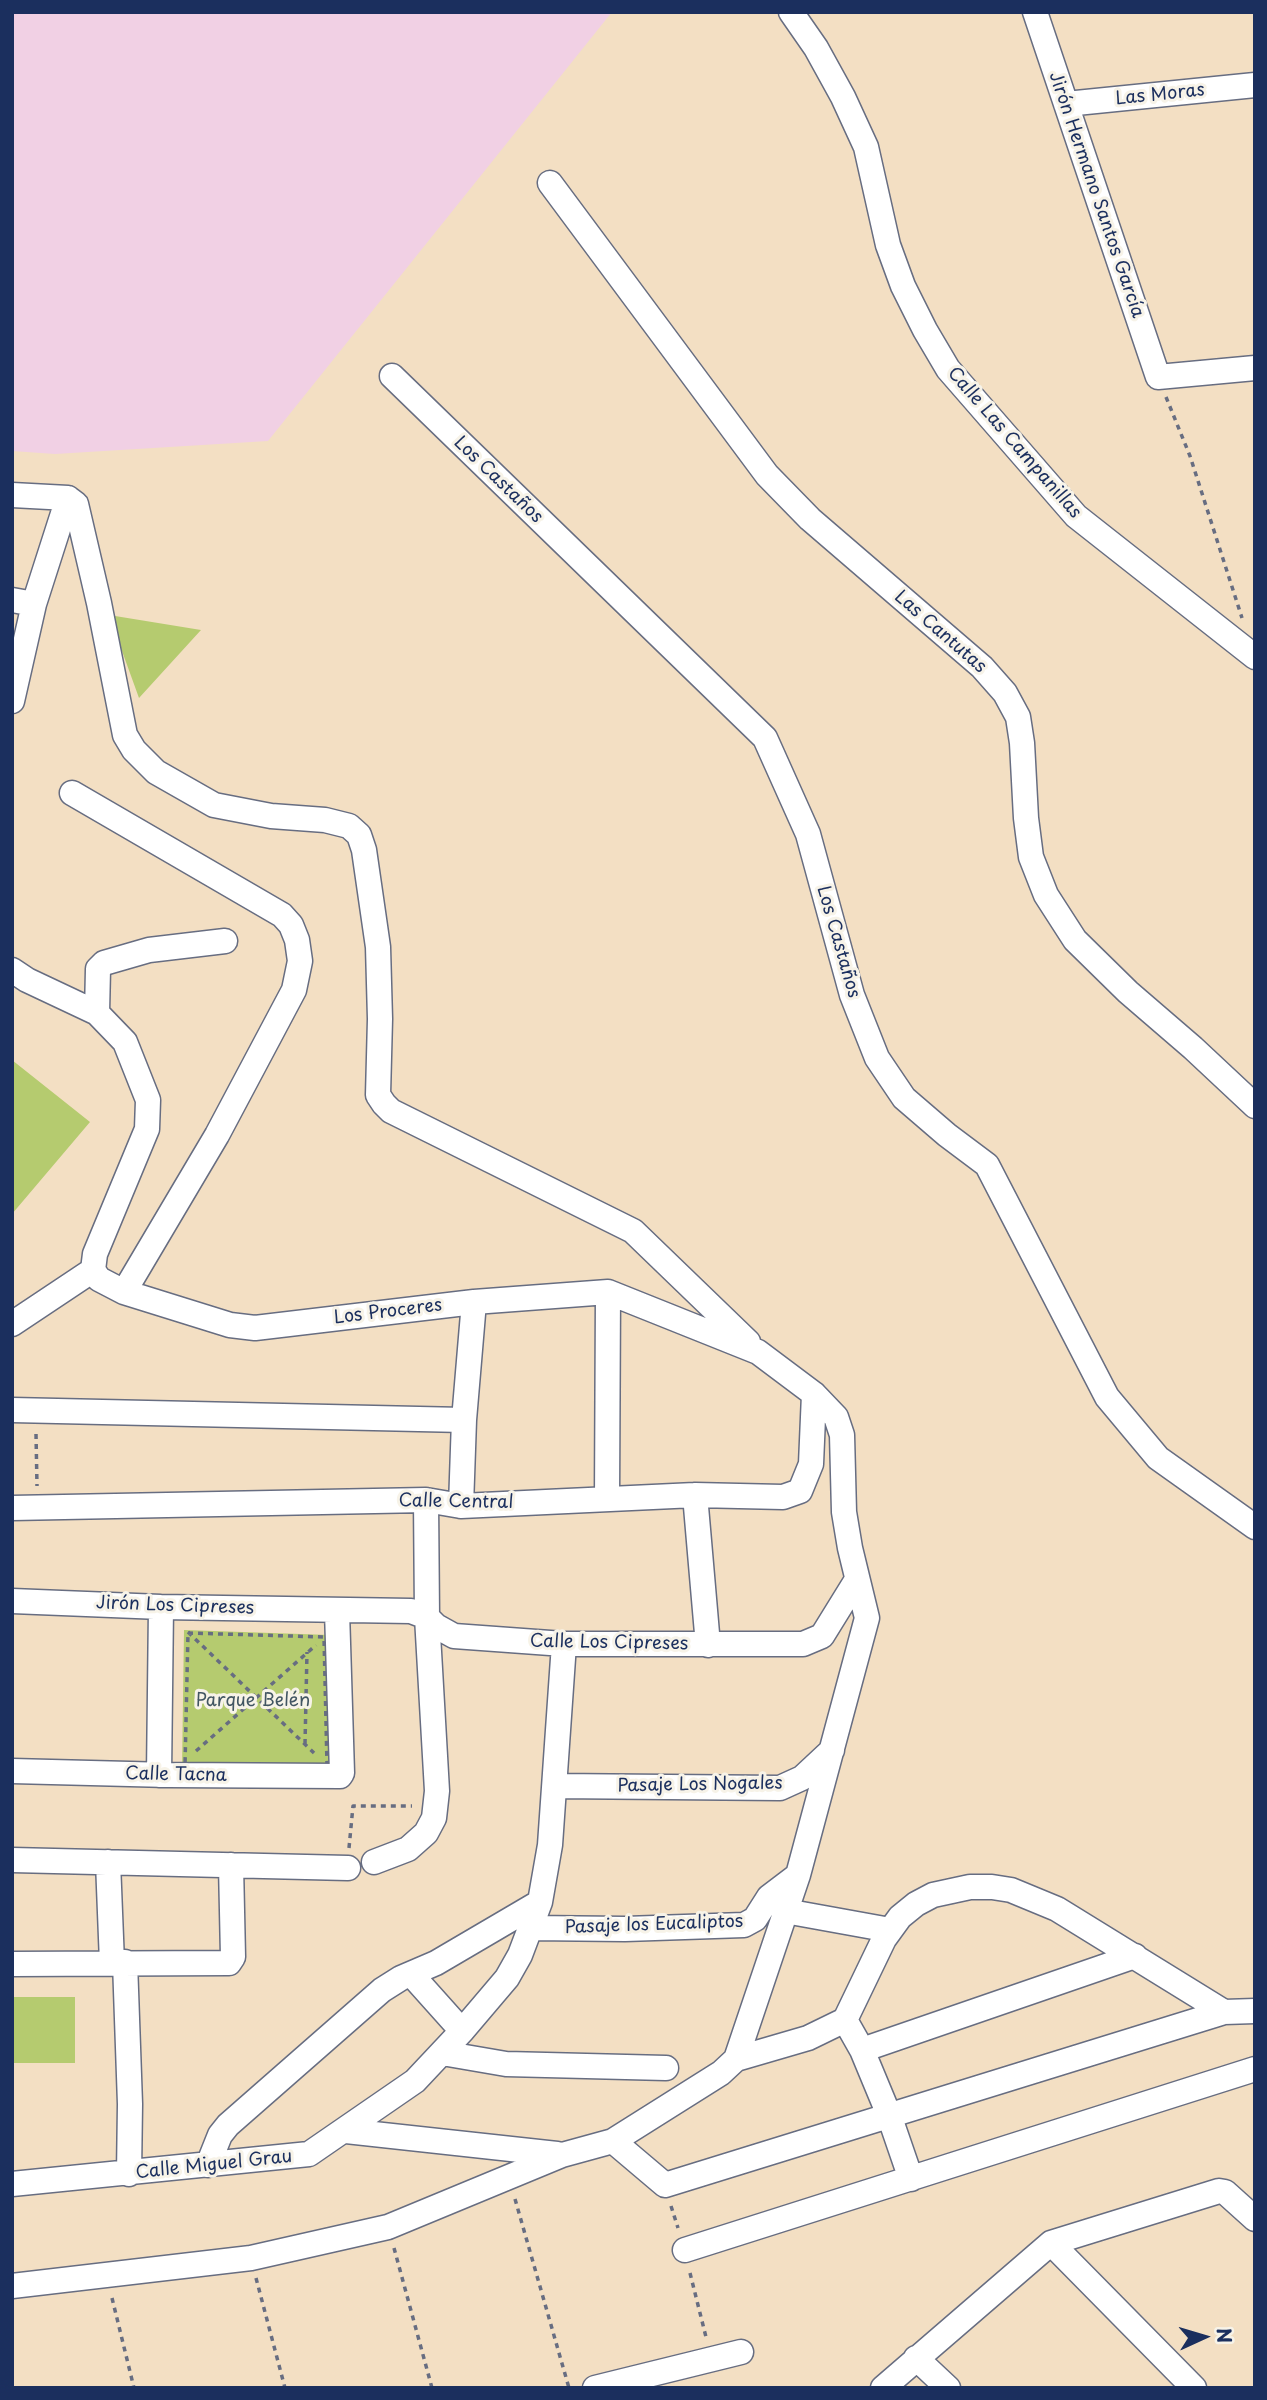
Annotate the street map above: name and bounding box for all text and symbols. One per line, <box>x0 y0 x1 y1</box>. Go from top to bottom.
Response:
street label: Jirón Hermano Santos García <box>1044 69 1148 321</box>
street label: Las Moras <box>1114 80 1206 110</box>
street label: Calle Las Campanillas <box>942 363 1086 523</box>
street label: Los Castaños <box>449 432 547 528</box>
street label: Las Cantutas <box>890 586 990 678</box>
street label: Los Castaños <box>812 883 864 1001</box>
street label: Los Proceres <box>333 1295 443 1329</box>
street label: Calle Central <box>398 1490 514 1514</box>
street label: Jirón Los Cipreses <box>96 1592 254 1620</box>
street label: Calle Los Cipreses <box>530 1631 688 1655</box>
park label: Parque Belén <box>196 1690 310 1712</box>
street label: Calle Tacna <box>125 1763 227 1787</box>
street label: Pasaje Los Nogales <box>617 1773 783 1797</box>
street label: Pasaje los Eucaliptos <box>564 1911 744 1939</box>
street label: Calle Miguel Grau <box>135 2146 293 2184</box>
north arrow <box>1169 2302 1239 2372</box>
text: N <box>1210 2327 1239 2344</box>

